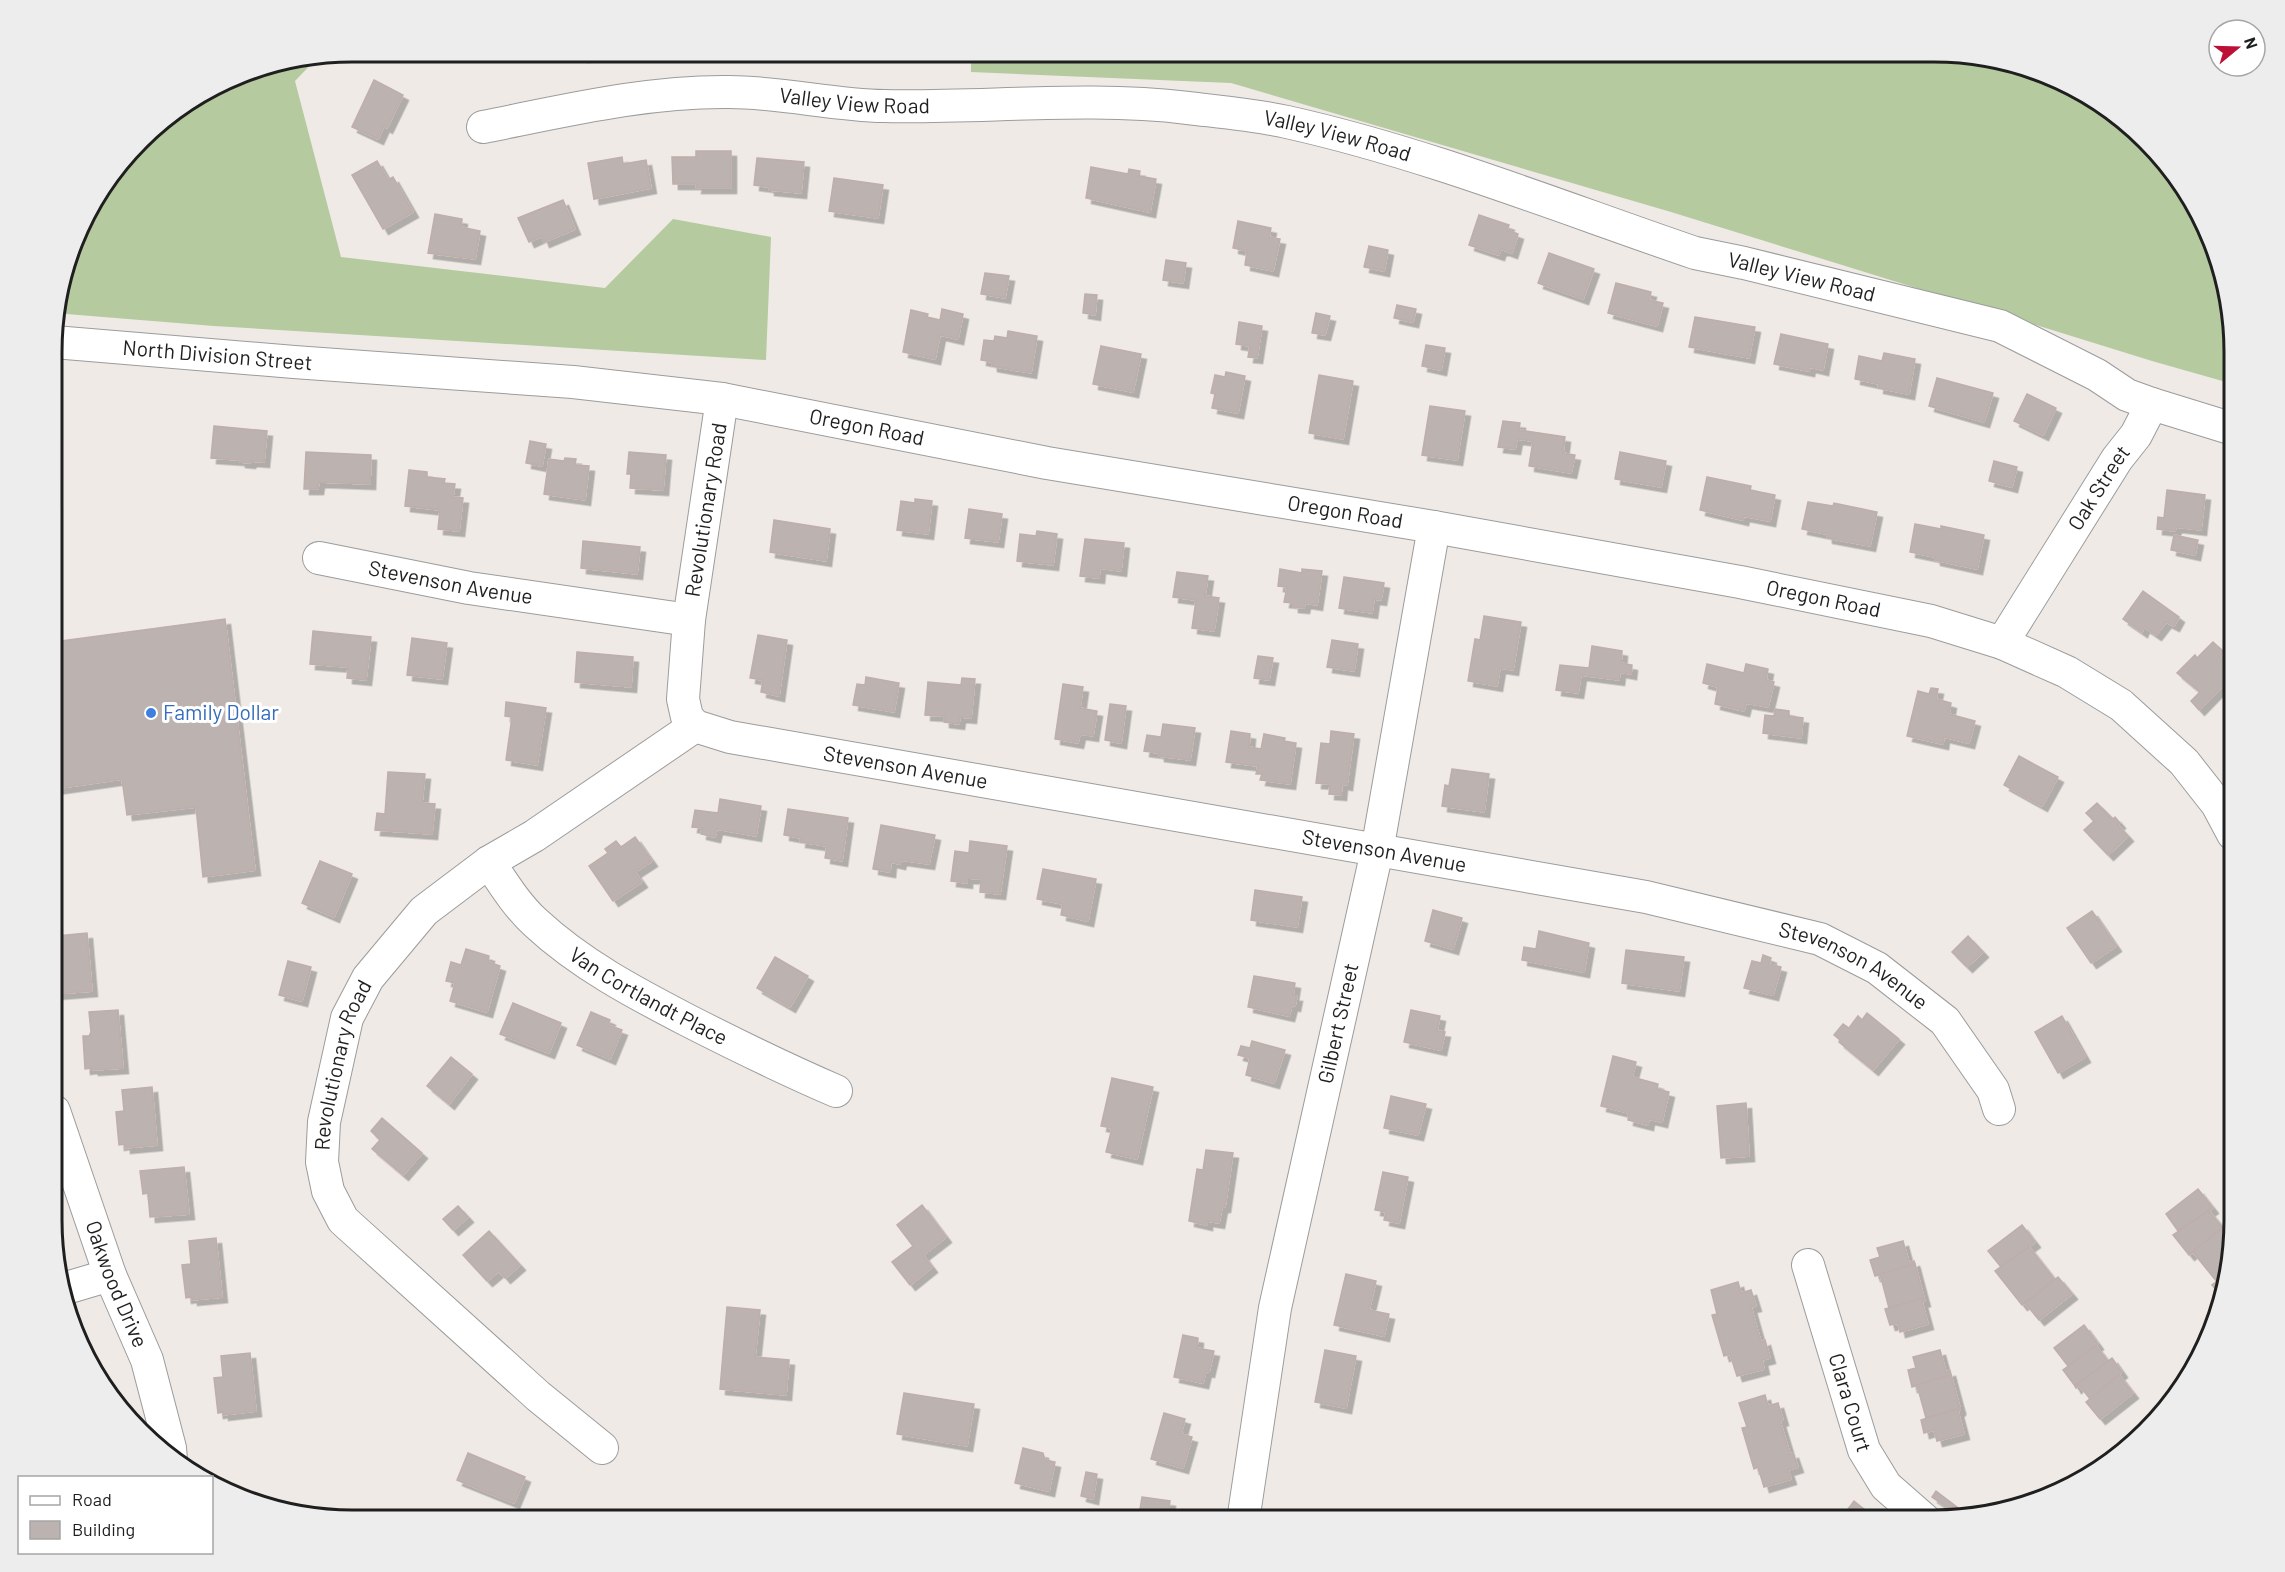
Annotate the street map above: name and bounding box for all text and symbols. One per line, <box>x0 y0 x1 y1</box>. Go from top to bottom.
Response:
north arrow <box>2207 18 2267 78</box>
text: N <box>2241 35 2262 51</box>
street label: Valley View Road <box>778 81 930 117</box>
street label: Valley View Road <box>1262 104 1414 166</box>
street label: Valley View Road <box>1726 246 1878 306</box>
street label: North Division Street <box>122 334 313 374</box>
street label: Oregon Road <box>807 403 927 450</box>
street label: Revolutionary Road <box>678 421 731 599</box>
street label: Oak Street <box>2062 439 2134 534</box>
street label: Oregon Road <box>1286 489 1405 533</box>
street label: Stevenson Avenue <box>367 554 535 608</box>
street label: Oregon Road <box>1764 574 1883 621</box>
place label: Family Dollar <box>163 699 279 724</box>
marker: Family Dollar <box>144 706 158 720</box>
street label: Stevenson Avenue <box>822 740 990 793</box>
street label: Stevenson Avenue <box>1300 823 1469 876</box>
street label: Stevenson Avenue <box>1777 916 1933 1014</box>
street label: Van Cortlandt Place <box>565 941 732 1049</box>
street label: Gilbert Street <box>1311 960 1363 1086</box>
street label: Revolutionary Road <box>309 975 376 1151</box>
street label: Oakwood Drive <box>81 1217 154 1351</box>
street label: Clara Court <box>1824 1350 1878 1455</box>
legend <box>18 1476 213 1554</box>
text: Road <box>72 1488 112 1510</box>
text: Building <box>72 1518 135 1540</box>

